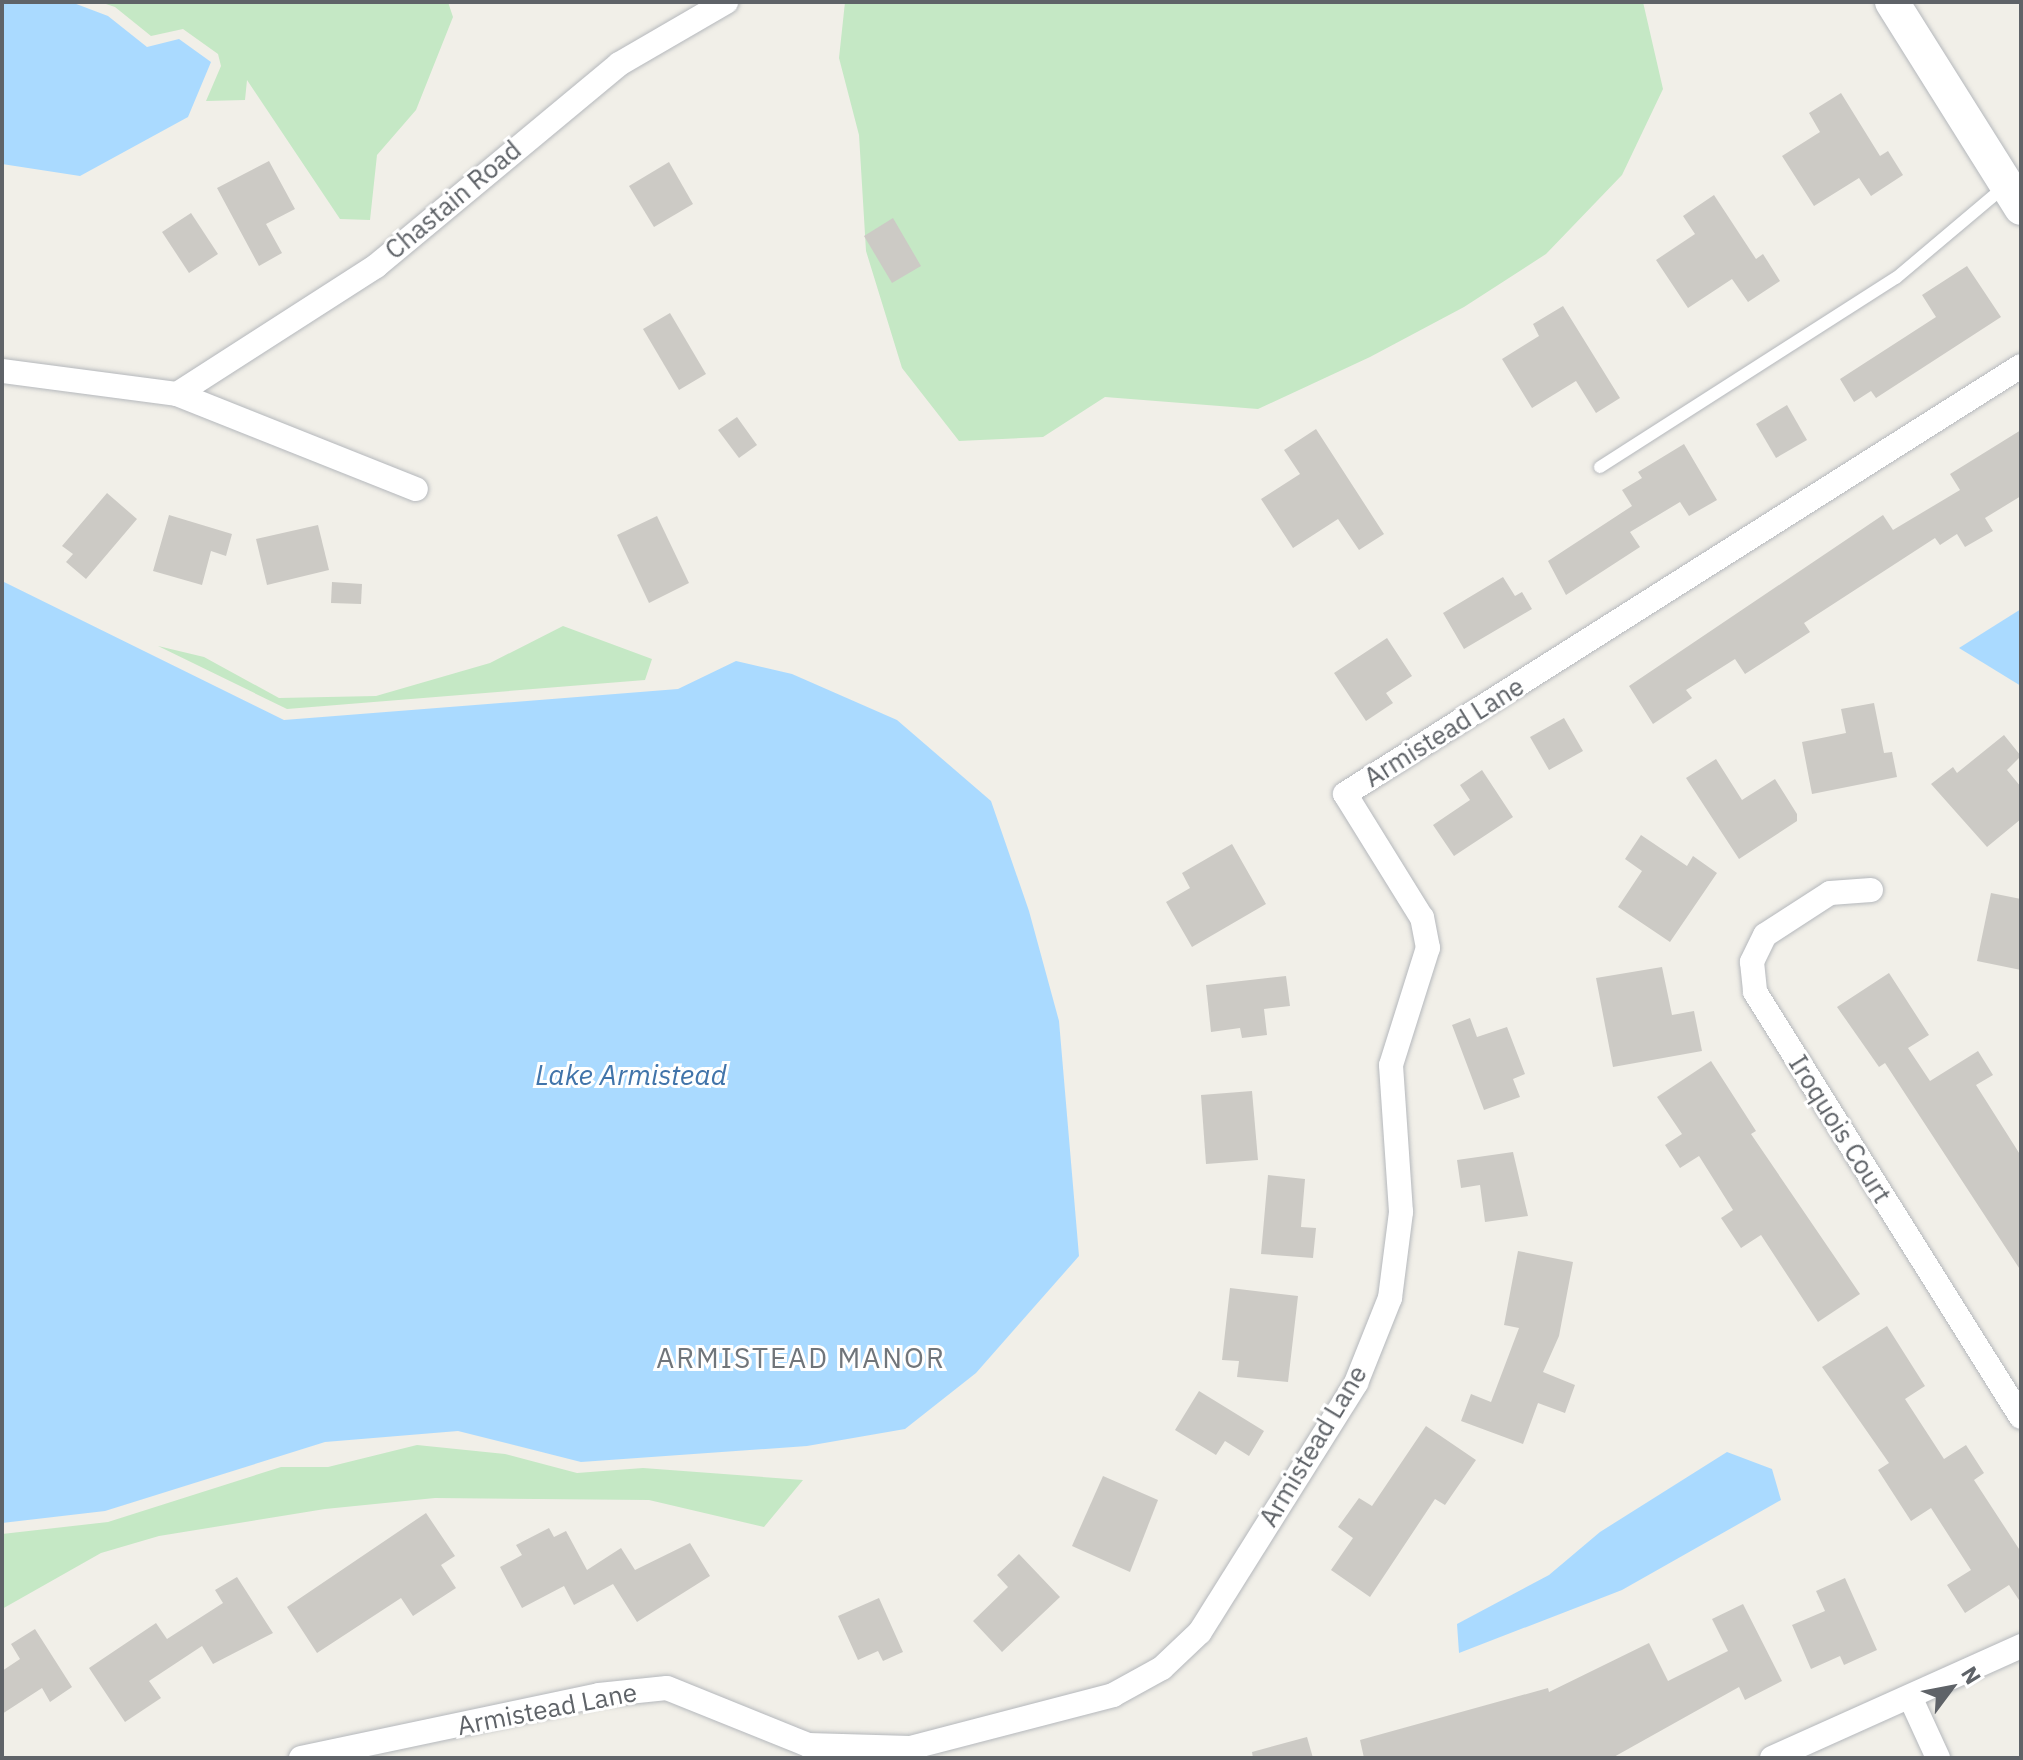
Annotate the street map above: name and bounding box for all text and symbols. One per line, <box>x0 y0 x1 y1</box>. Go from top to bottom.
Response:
street label: Chastain Road <box>379 134 527 266</box>
street label: Armistead Lane <box>1358 670 1530 794</box>
street label: Iroquois Court <box>1782 1049 1898 1209</box>
water label: Lake Armistead <box>535 1058 727 1092</box>
district label: ARMISTEAD MANOR <box>656 1341 946 1375</box>
street label: Armistead Lane <box>1253 1360 1373 1532</box>
north arrow <box>1911 1648 1991 1728</box>
text: N <box>1955 1661 1988 1689</box>
street label: Armistead Lane <box>455 1676 639 1742</box>

